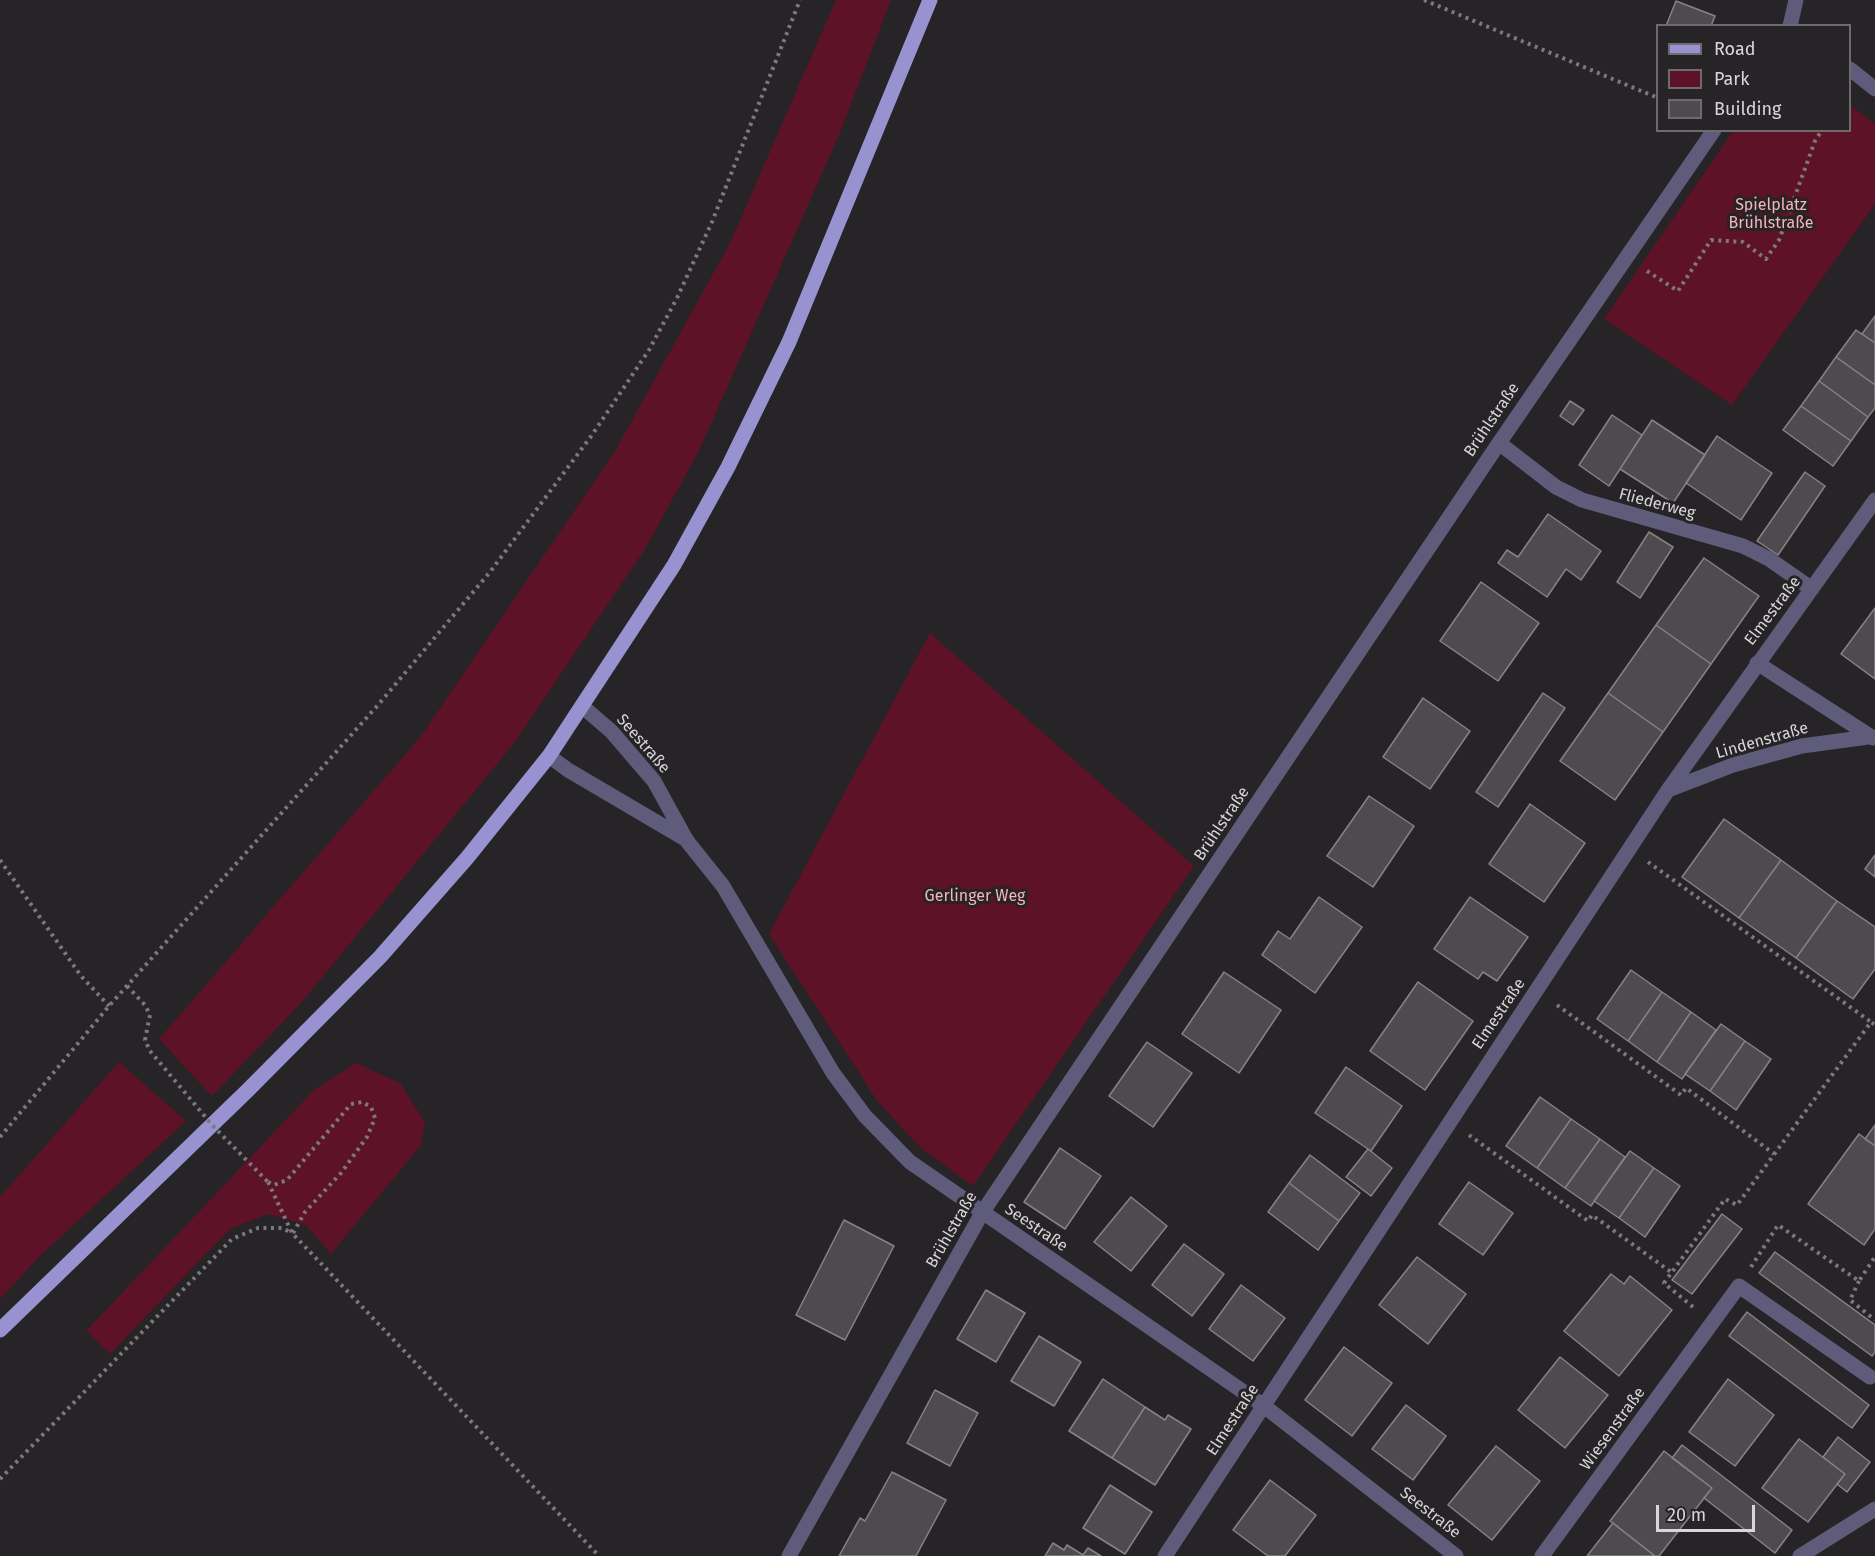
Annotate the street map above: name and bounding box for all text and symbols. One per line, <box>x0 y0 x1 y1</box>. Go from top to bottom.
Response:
legend <box>1656 24 1851 132</box>
text: Road <box>1714 38 1756 60</box>
text: Park <box>1714 68 1749 90</box>
text: Building <box>1714 98 1781 120</box>
park label: Spielplatz Brühlstraße <box>1728 196 1814 234</box>
street label: Brühlstraße <box>1460 379 1524 461</box>
street label: Fliederweg <box>1617 485 1697 523</box>
street label: Elmestraße <box>1741 573 1805 649</box>
street label: Seestraße <box>612 711 674 777</box>
street label: Lindenstraße <box>1714 719 1810 763</box>
street label: Brühlstraße <box>1190 783 1254 865</box>
park label: Gerlinger Weg <box>925 887 1025 907</box>
street label: Elmestraße <box>1468 975 1530 1053</box>
street label: Brühlstraße <box>922 1188 982 1272</box>
street label: Seestraße <box>1001 1200 1071 1256</box>
street label: Elmestraße <box>1203 1381 1263 1459</box>
street label: Wiesenstraße <box>1576 1384 1650 1474</box>
street label: Seestraße <box>1396 1483 1464 1543</box>
scale bar <box>1659 1493 1758 1531</box>
text: 20 m <box>1667 1504 1706 1526</box>

